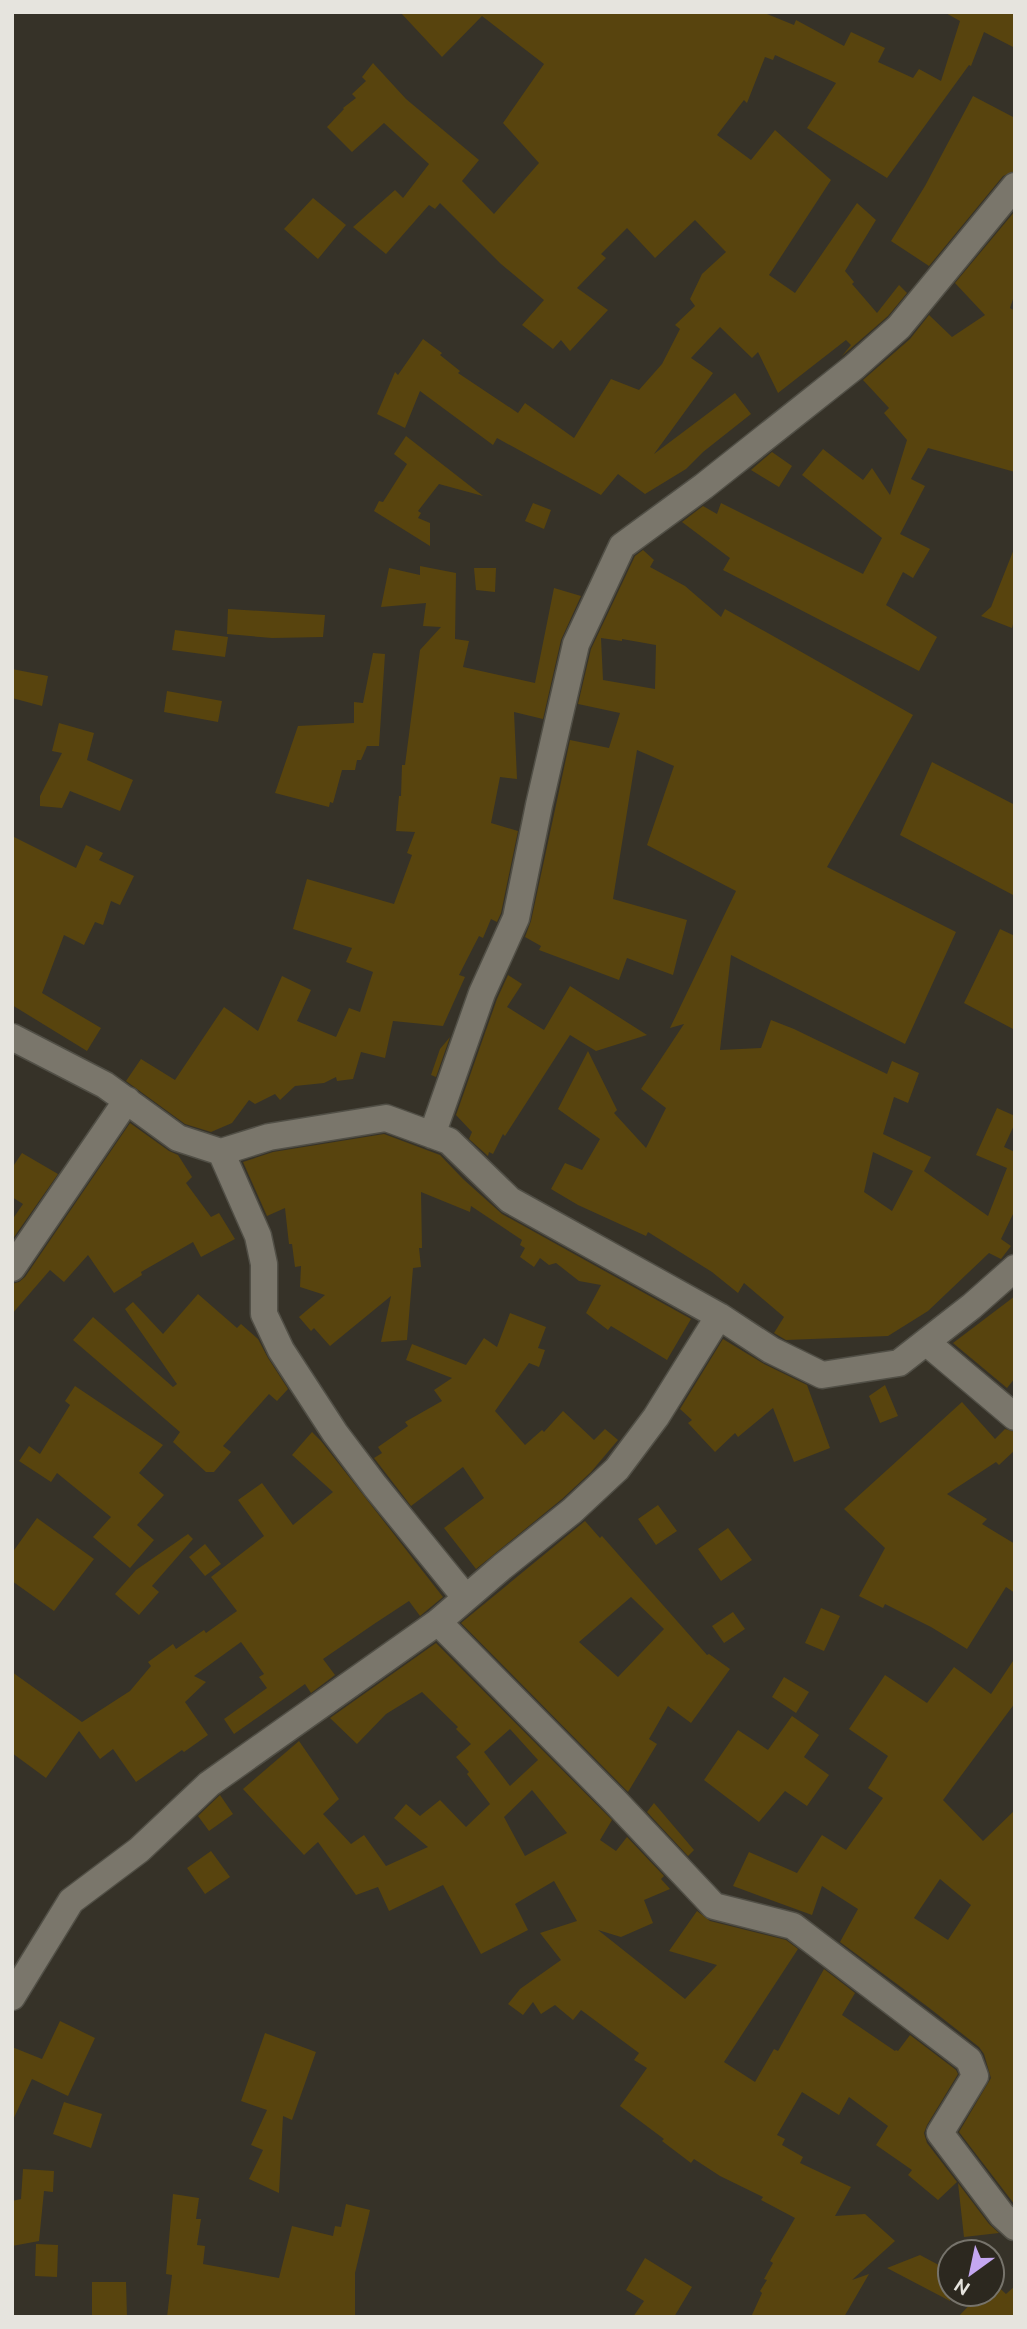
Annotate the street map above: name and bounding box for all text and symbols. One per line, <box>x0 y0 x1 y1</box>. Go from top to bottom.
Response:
north arrow <box>936 2238 1006 2308</box>
text: N <box>950 2274 974 2300</box>

